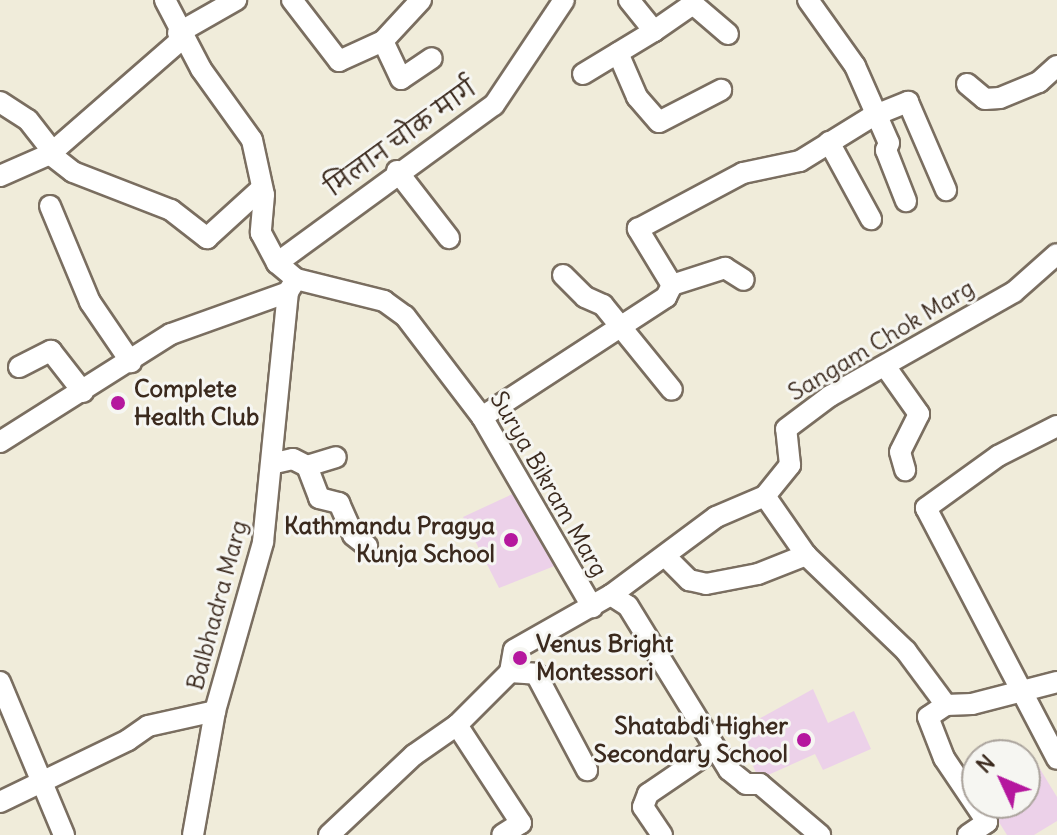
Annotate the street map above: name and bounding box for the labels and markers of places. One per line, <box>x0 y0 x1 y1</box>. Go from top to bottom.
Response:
place label: Complete Health Club <box>134 375 259 431</box>
marker: Complete Health Club <box>109 394 127 412</box>
place label: Kathmandu Pragya Kunja School <box>284 512 495 568</box>
marker: Kathmandu Pragya Kunja School <box>502 531 520 549</box>
place label: Venus Bright Montessori <box>536 630 673 686</box>
marker: Venus Bright Montessori <box>511 649 529 667</box>
place label: Shatabdi Higher Secondary School <box>594 712 788 768</box>
marker: Shatabdi Higher Secondary School <box>795 731 813 749</box>

